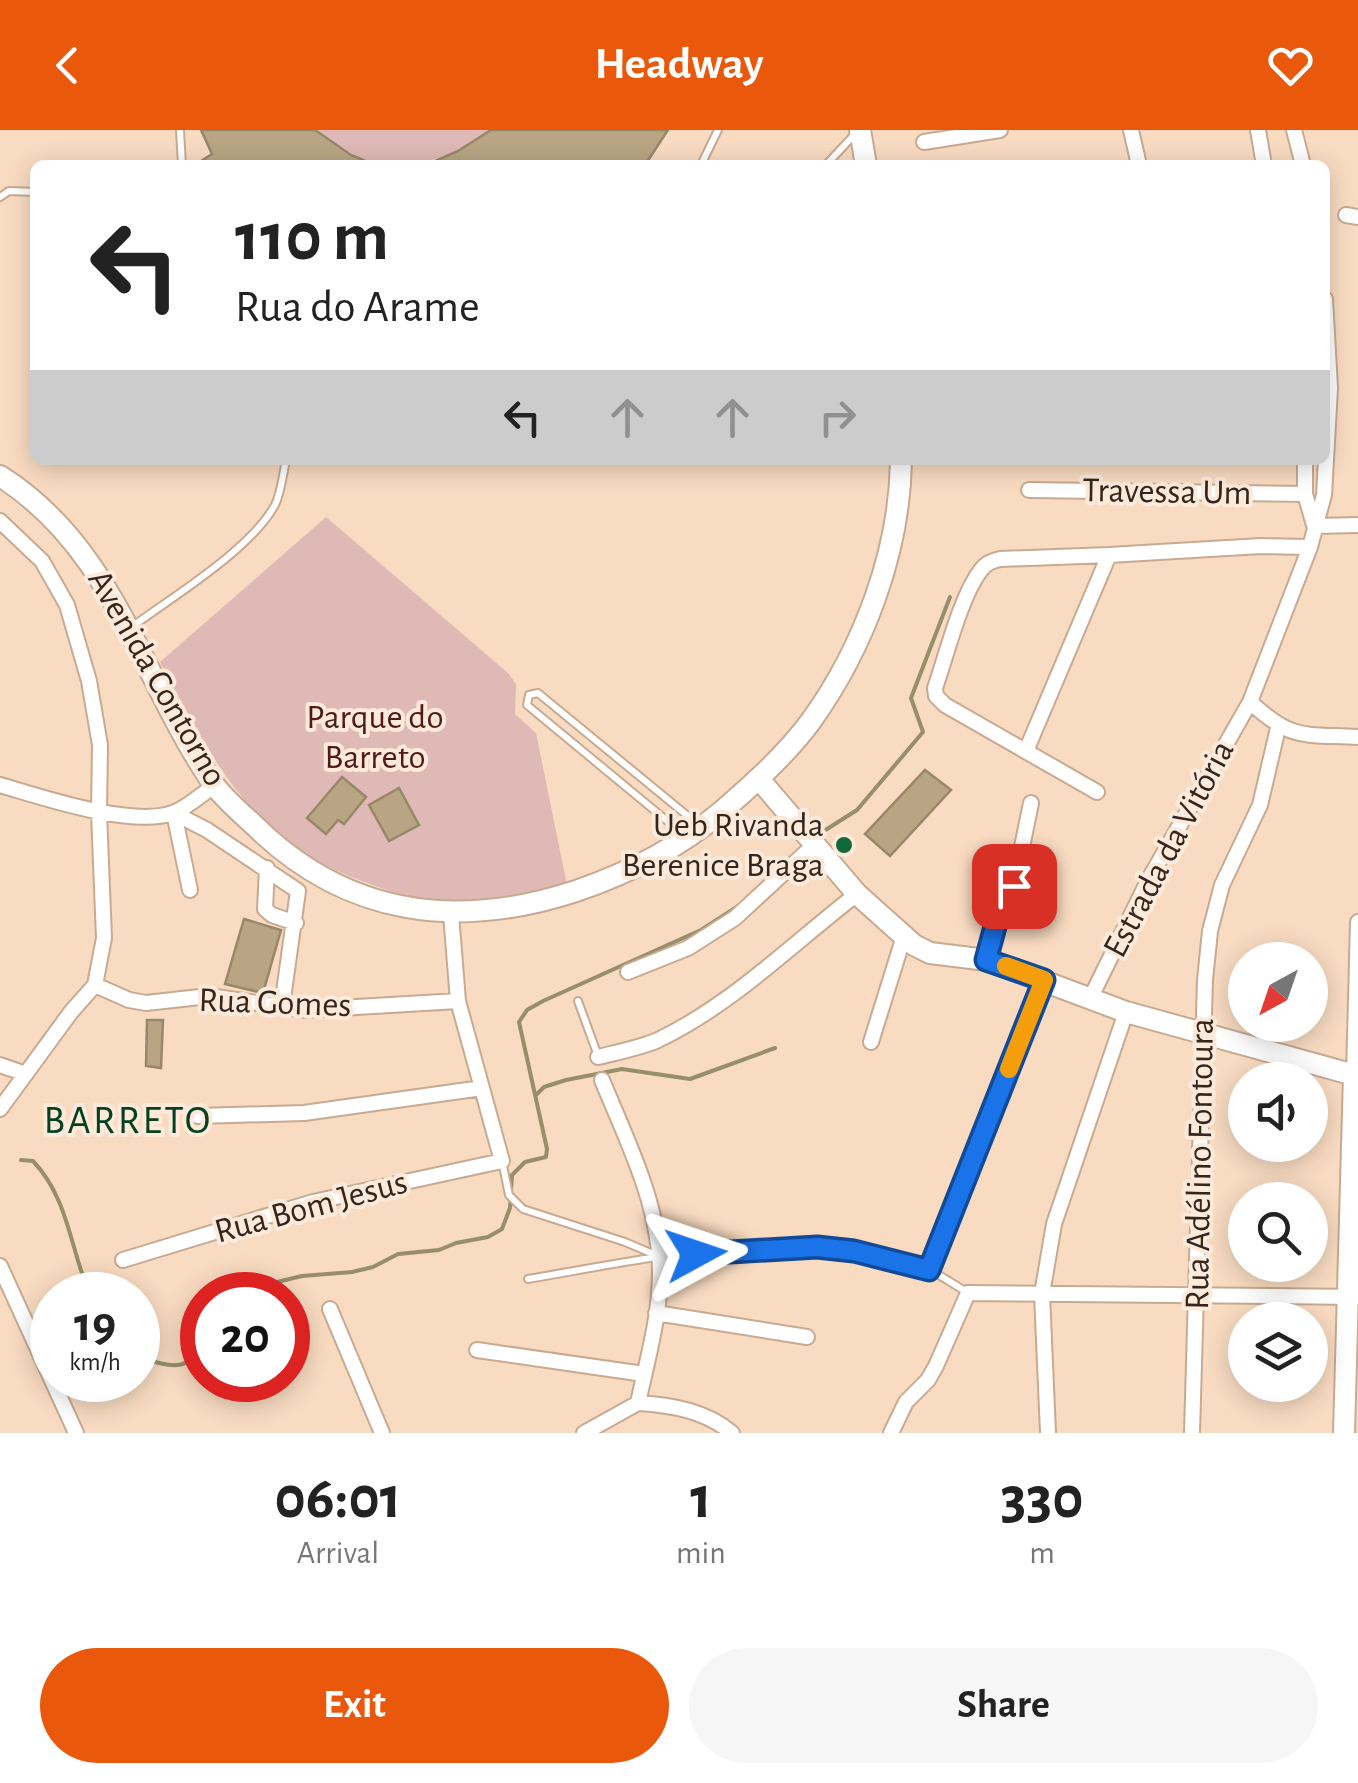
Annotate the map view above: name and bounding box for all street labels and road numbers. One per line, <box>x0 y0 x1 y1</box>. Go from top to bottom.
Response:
street label: Travessa Um <box>1082 473 1252 511</box>
street label: Avenida Contorno <box>81 564 233 792</box>
street label: Estrada da Vitória <box>1097 735 1241 963</box>
street label: Rua Gomes <box>198 983 352 1023</box>
street label: Rua Adélino Fontoura <box>1180 1018 1220 1310</box>
street label: Rua Bom Jesus <box>211 1165 411 1249</box>

